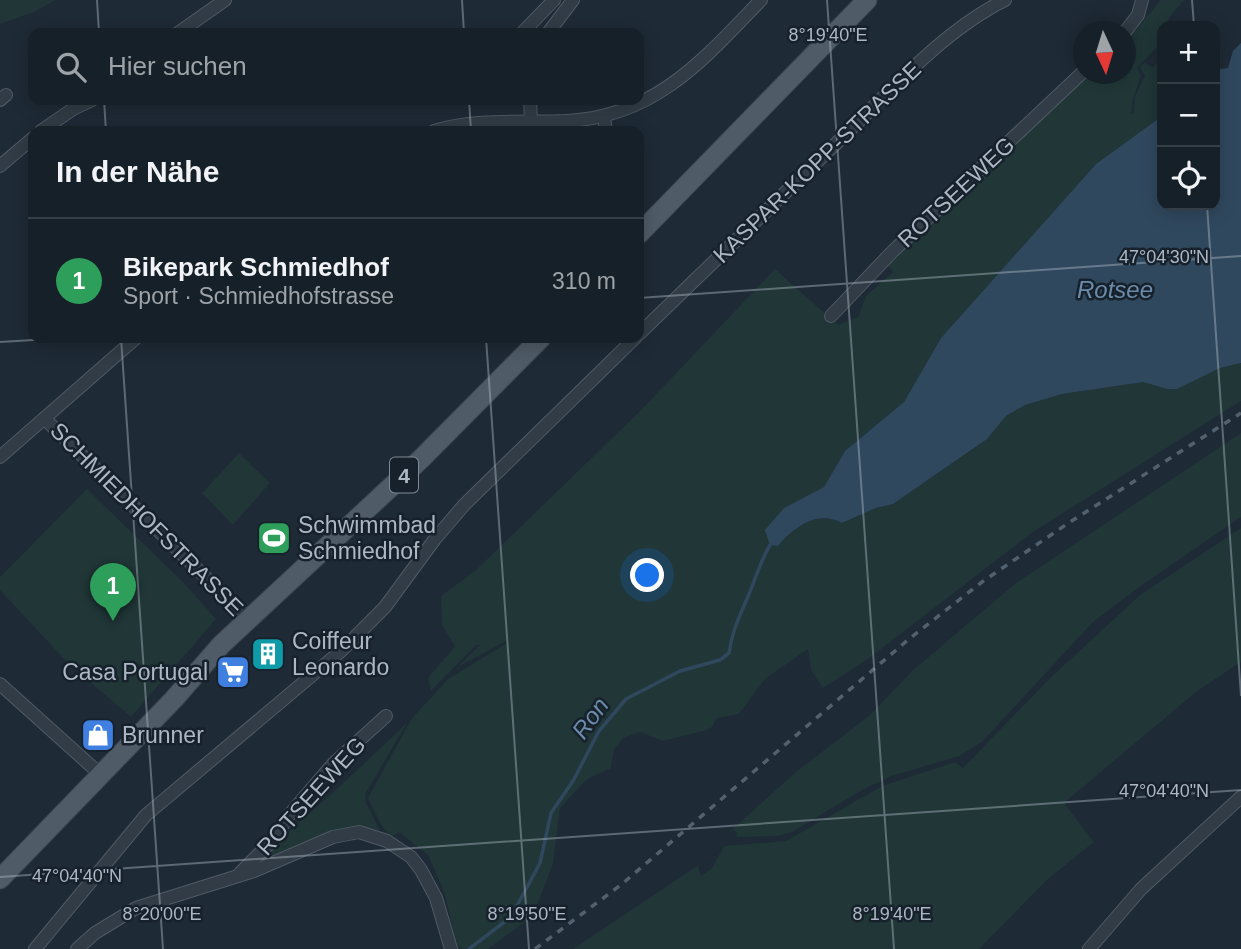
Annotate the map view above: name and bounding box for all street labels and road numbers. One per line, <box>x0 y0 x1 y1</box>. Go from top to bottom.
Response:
street label: KASPAR-KOPP-STRASSE <box>708 56 926 268</box>
street label: ROTSEEWEG <box>892 132 1020 252</box>
street label: SCHMIEDHOFSTRASSE <box>45 417 249 621</box>
road number: 4 <box>390 458 418 492</box>
street label: ROTSEEWEG <box>251 732 371 860</box>

